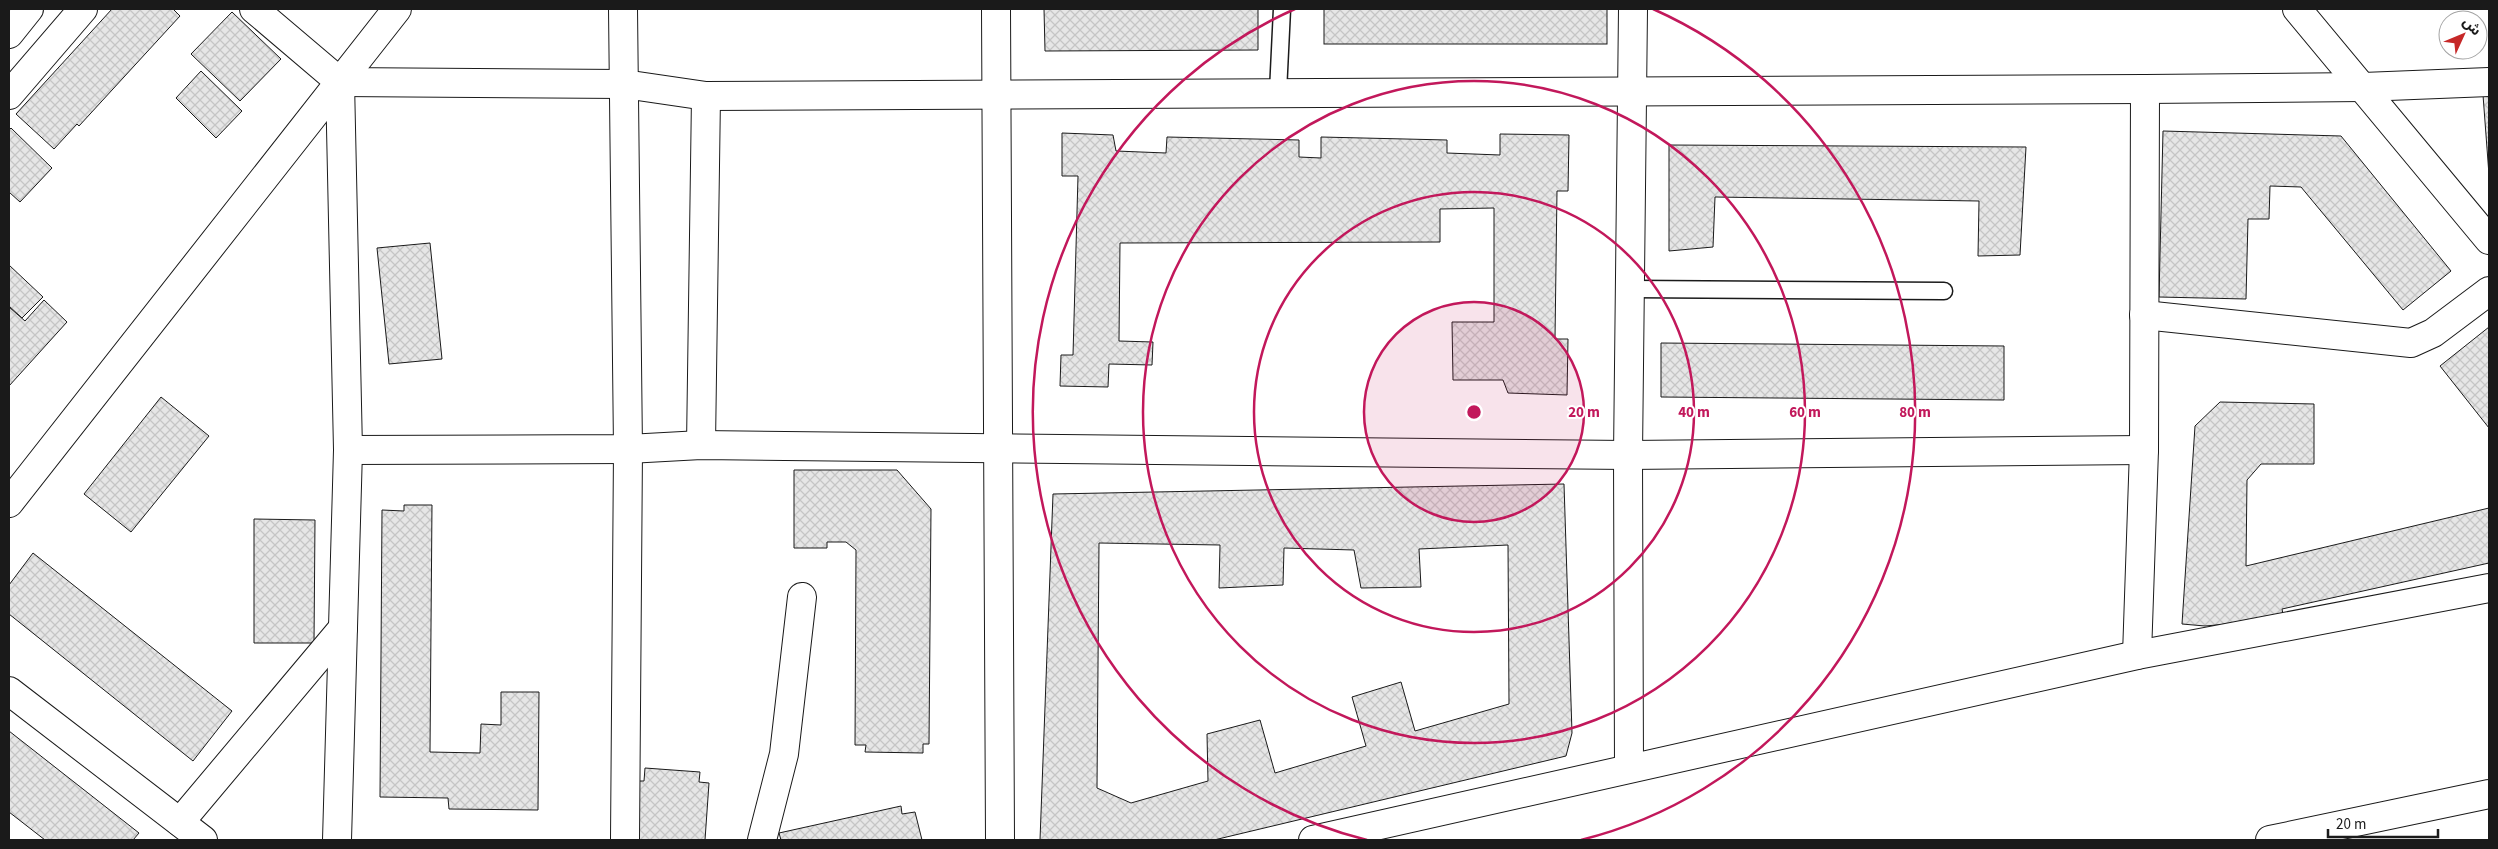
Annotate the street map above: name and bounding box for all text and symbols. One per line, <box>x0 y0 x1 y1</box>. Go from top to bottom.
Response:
north arrow <box>2438 10 2488 60</box>
text: ش <box>2458 13 2485 41</box>
text: 20 m <box>1568 402 1600 423</box>
text: 40 m <box>1678 402 1710 423</box>
text: 60 m <box>1789 402 1821 423</box>
text: 80 m <box>1899 402 1931 423</box>
centre of rings <box>1465 403 1483 421</box>
scale bar <box>2328 806 2438 838</box>
text: 20 m <box>2336 814 2366 835</box>

